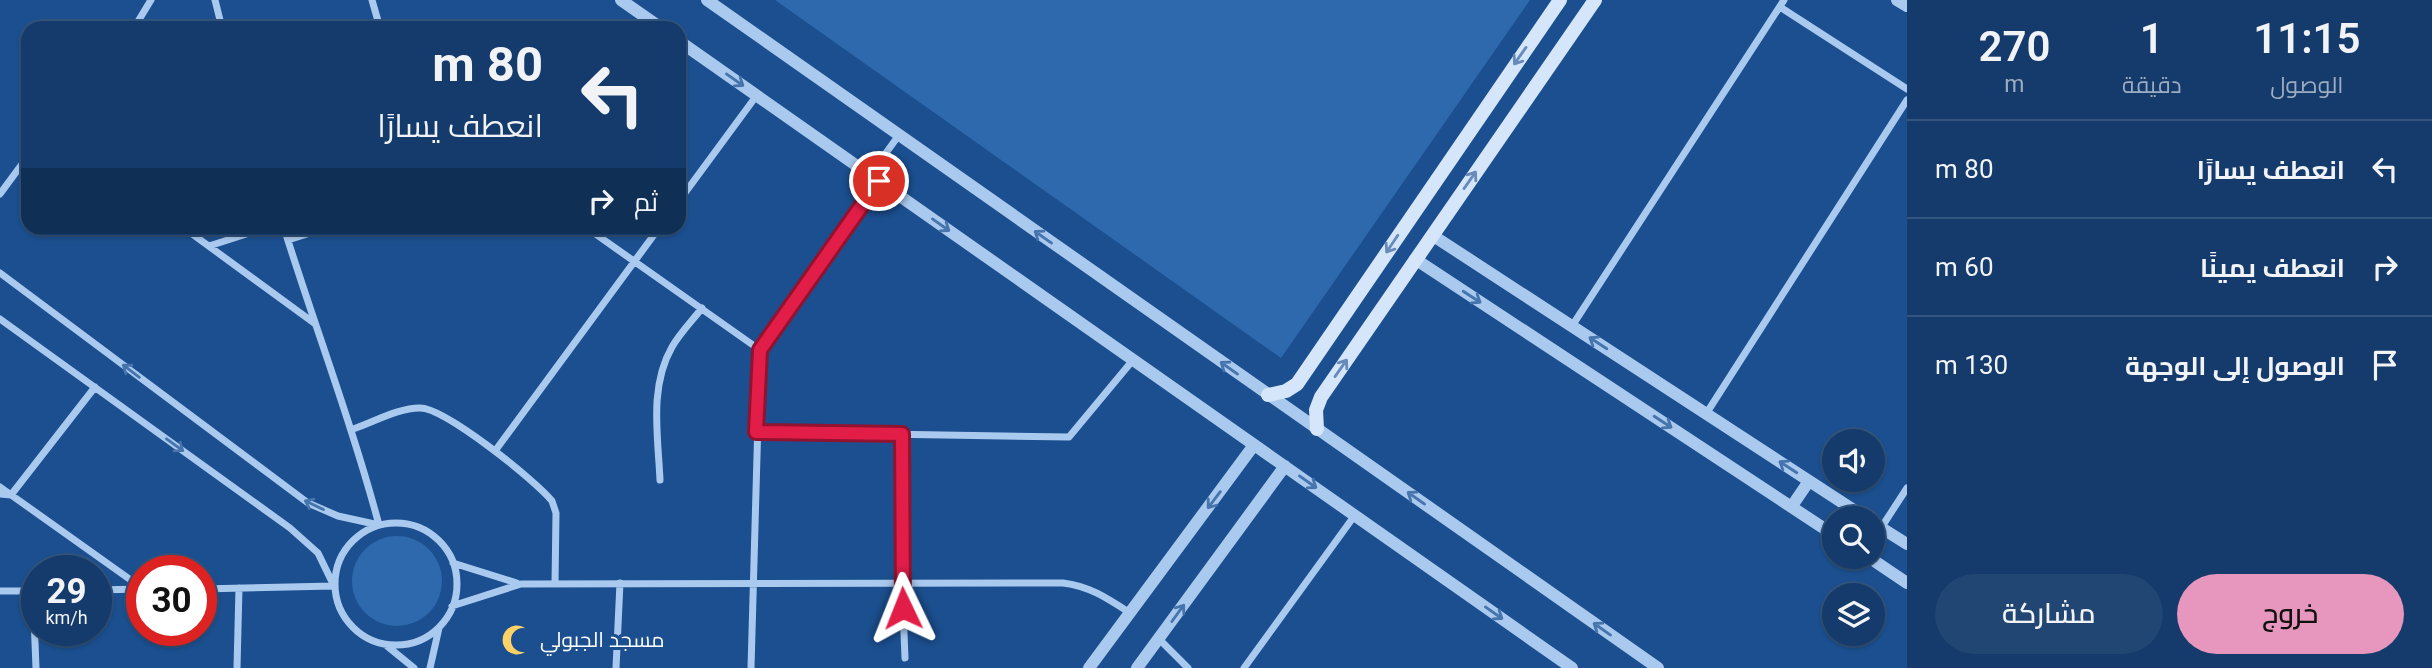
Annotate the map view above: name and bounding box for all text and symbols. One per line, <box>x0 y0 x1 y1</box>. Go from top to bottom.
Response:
text: 1 <box>2140 14 2164 63</box>
text: 11:15 <box>2253 14 2361 63</box>
text: 270 <box>1978 22 2050 71</box>
text: 80 m <box>432 36 543 93</box>
one-way arrow <box>1513 46 1527 65</box>
icon: left <box>567 49 658 140</box>
text: m <box>2004 71 2025 98</box>
text: دقيقة <box>2122 72 2182 99</box>
text: الوصول <box>2270 72 2343 99</box>
one-way arrow <box>725 73 744 87</box>
text: انعطف يسارًا <box>377 107 543 145</box>
icon: left <box>2366 150 2404 188</box>
pin <box>849 151 909 211</box>
text: 80 m <box>1935 154 1994 184</box>
text: انعطف يسارًا <box>2197 155 2345 185</box>
icon: arrive <box>860 162 898 200</box>
one-way arrow <box>1463 171 1477 190</box>
icon: right <box>582 182 620 220</box>
text: ثم <box>634 187 658 217</box>
one-way arrow <box>931 218 950 232</box>
one-way arrow <box>1034 230 1053 244</box>
one-way arrow <box>1385 234 1399 253</box>
icon: right <box>2366 248 2404 286</box>
text: 60 m <box>1935 252 1994 282</box>
text: انعطف يمينًا <box>2200 253 2345 283</box>
one-way arrow <box>1462 290 1482 304</box>
one-way arrow <box>1589 336 1608 350</box>
icon: arrive <box>2366 346 2404 384</box>
text: 130 m <box>1935 350 2008 380</box>
text: الوصول إلى الوجهة <box>2125 351 2345 381</box>
one-way arrow <box>1334 359 1348 378</box>
one-way arrow <box>1220 361 1239 375</box>
one-way arrow <box>122 363 141 378</box>
one-way arrow <box>1652 415 1672 429</box>
map controls <box>1822 429 1885 646</box>
button: sound <box>1822 429 1885 492</box>
one-way arrow <box>165 438 184 452</box>
one-way arrow <box>1779 460 1799 474</box>
one-way arrow <box>1298 475 1317 489</box>
one-way arrow <box>1206 490 1221 509</box>
one-way arrow <box>1407 491 1426 505</box>
one-way arrow <box>304 498 325 511</box>
button: search <box>1822 506 1885 569</box>
speed limit sign: 30 <box>126 555 217 646</box>
text: 29 <box>46 571 87 612</box>
position arrow <box>866 571 940 645</box>
button: مشاركة <box>1935 574 2163 654</box>
button: خروج <box>2177 574 2404 654</box>
button: layers <box>1822 583 1885 646</box>
one-way arrow <box>1170 604 1185 623</box>
one-way arrow <box>1484 606 1503 620</box>
text: km/h <box>45 607 88 628</box>
one-way arrow <box>1593 622 1612 636</box>
mosque icon: مسجد الجبولي <box>500 623 534 657</box>
place label: مسجد الجبولي <box>540 628 664 656</box>

